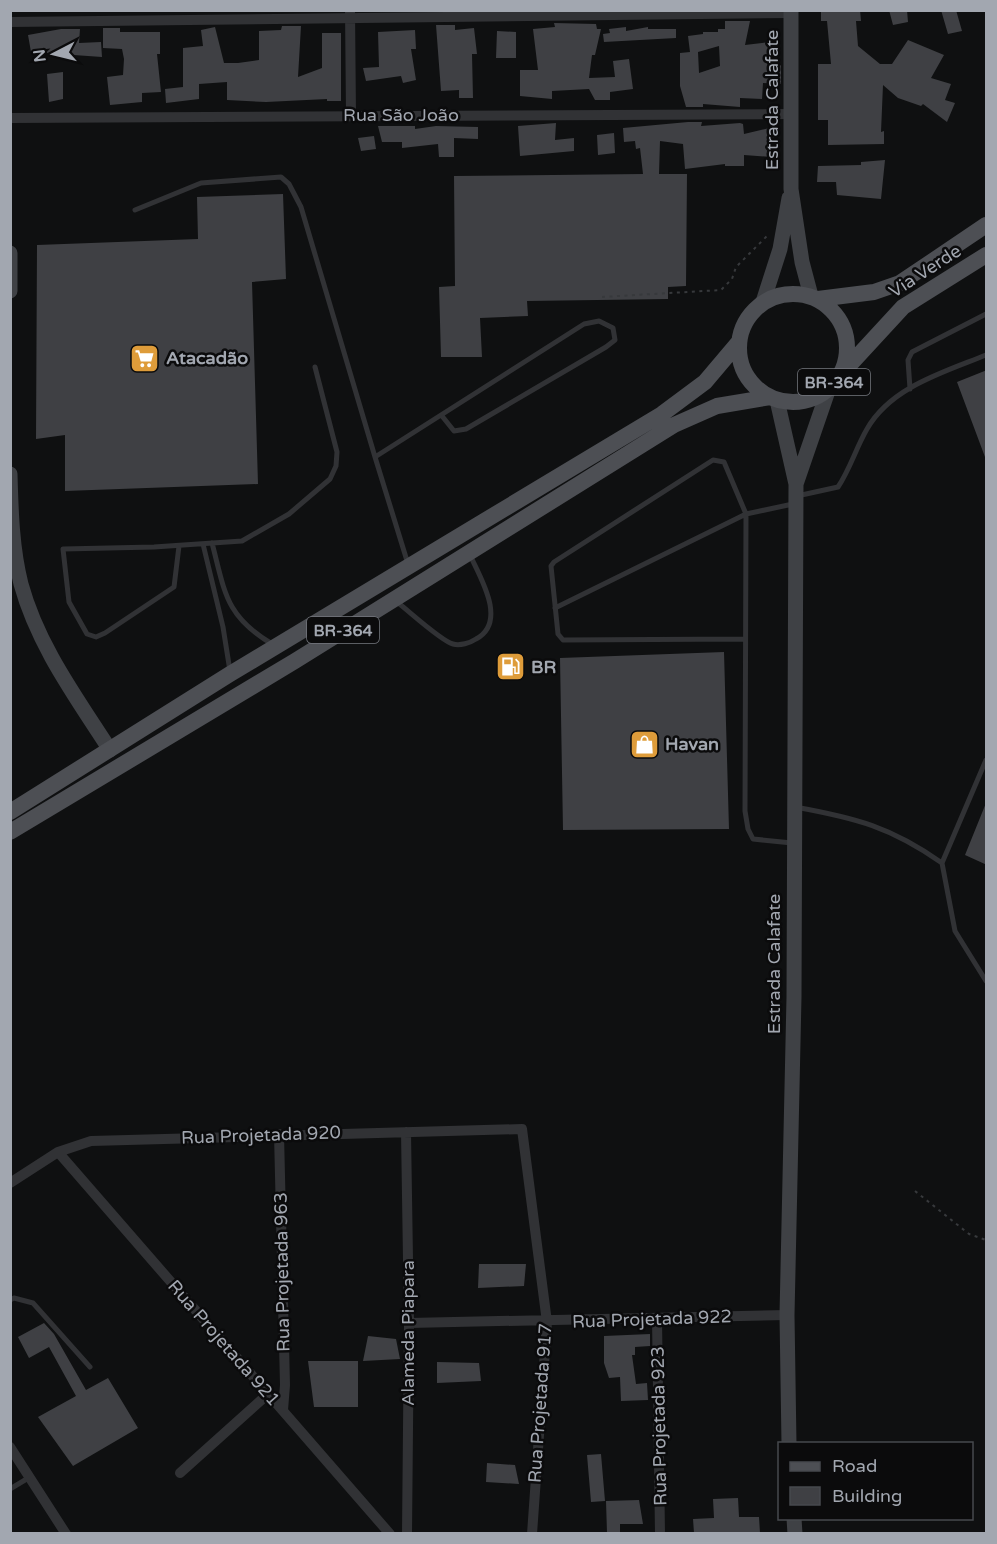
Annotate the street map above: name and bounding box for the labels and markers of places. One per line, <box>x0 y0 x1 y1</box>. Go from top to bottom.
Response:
supermarket icon: Atacadão <box>129 342 161 374</box>
place label: Atacadão <box>166 347 248 369</box>
fuel station icon: BR <box>494 651 526 683</box>
place label: BR <box>531 656 556 678</box>
shop icon: Havan <box>628 728 660 760</box>
place label: Havan <box>665 733 719 755</box>

